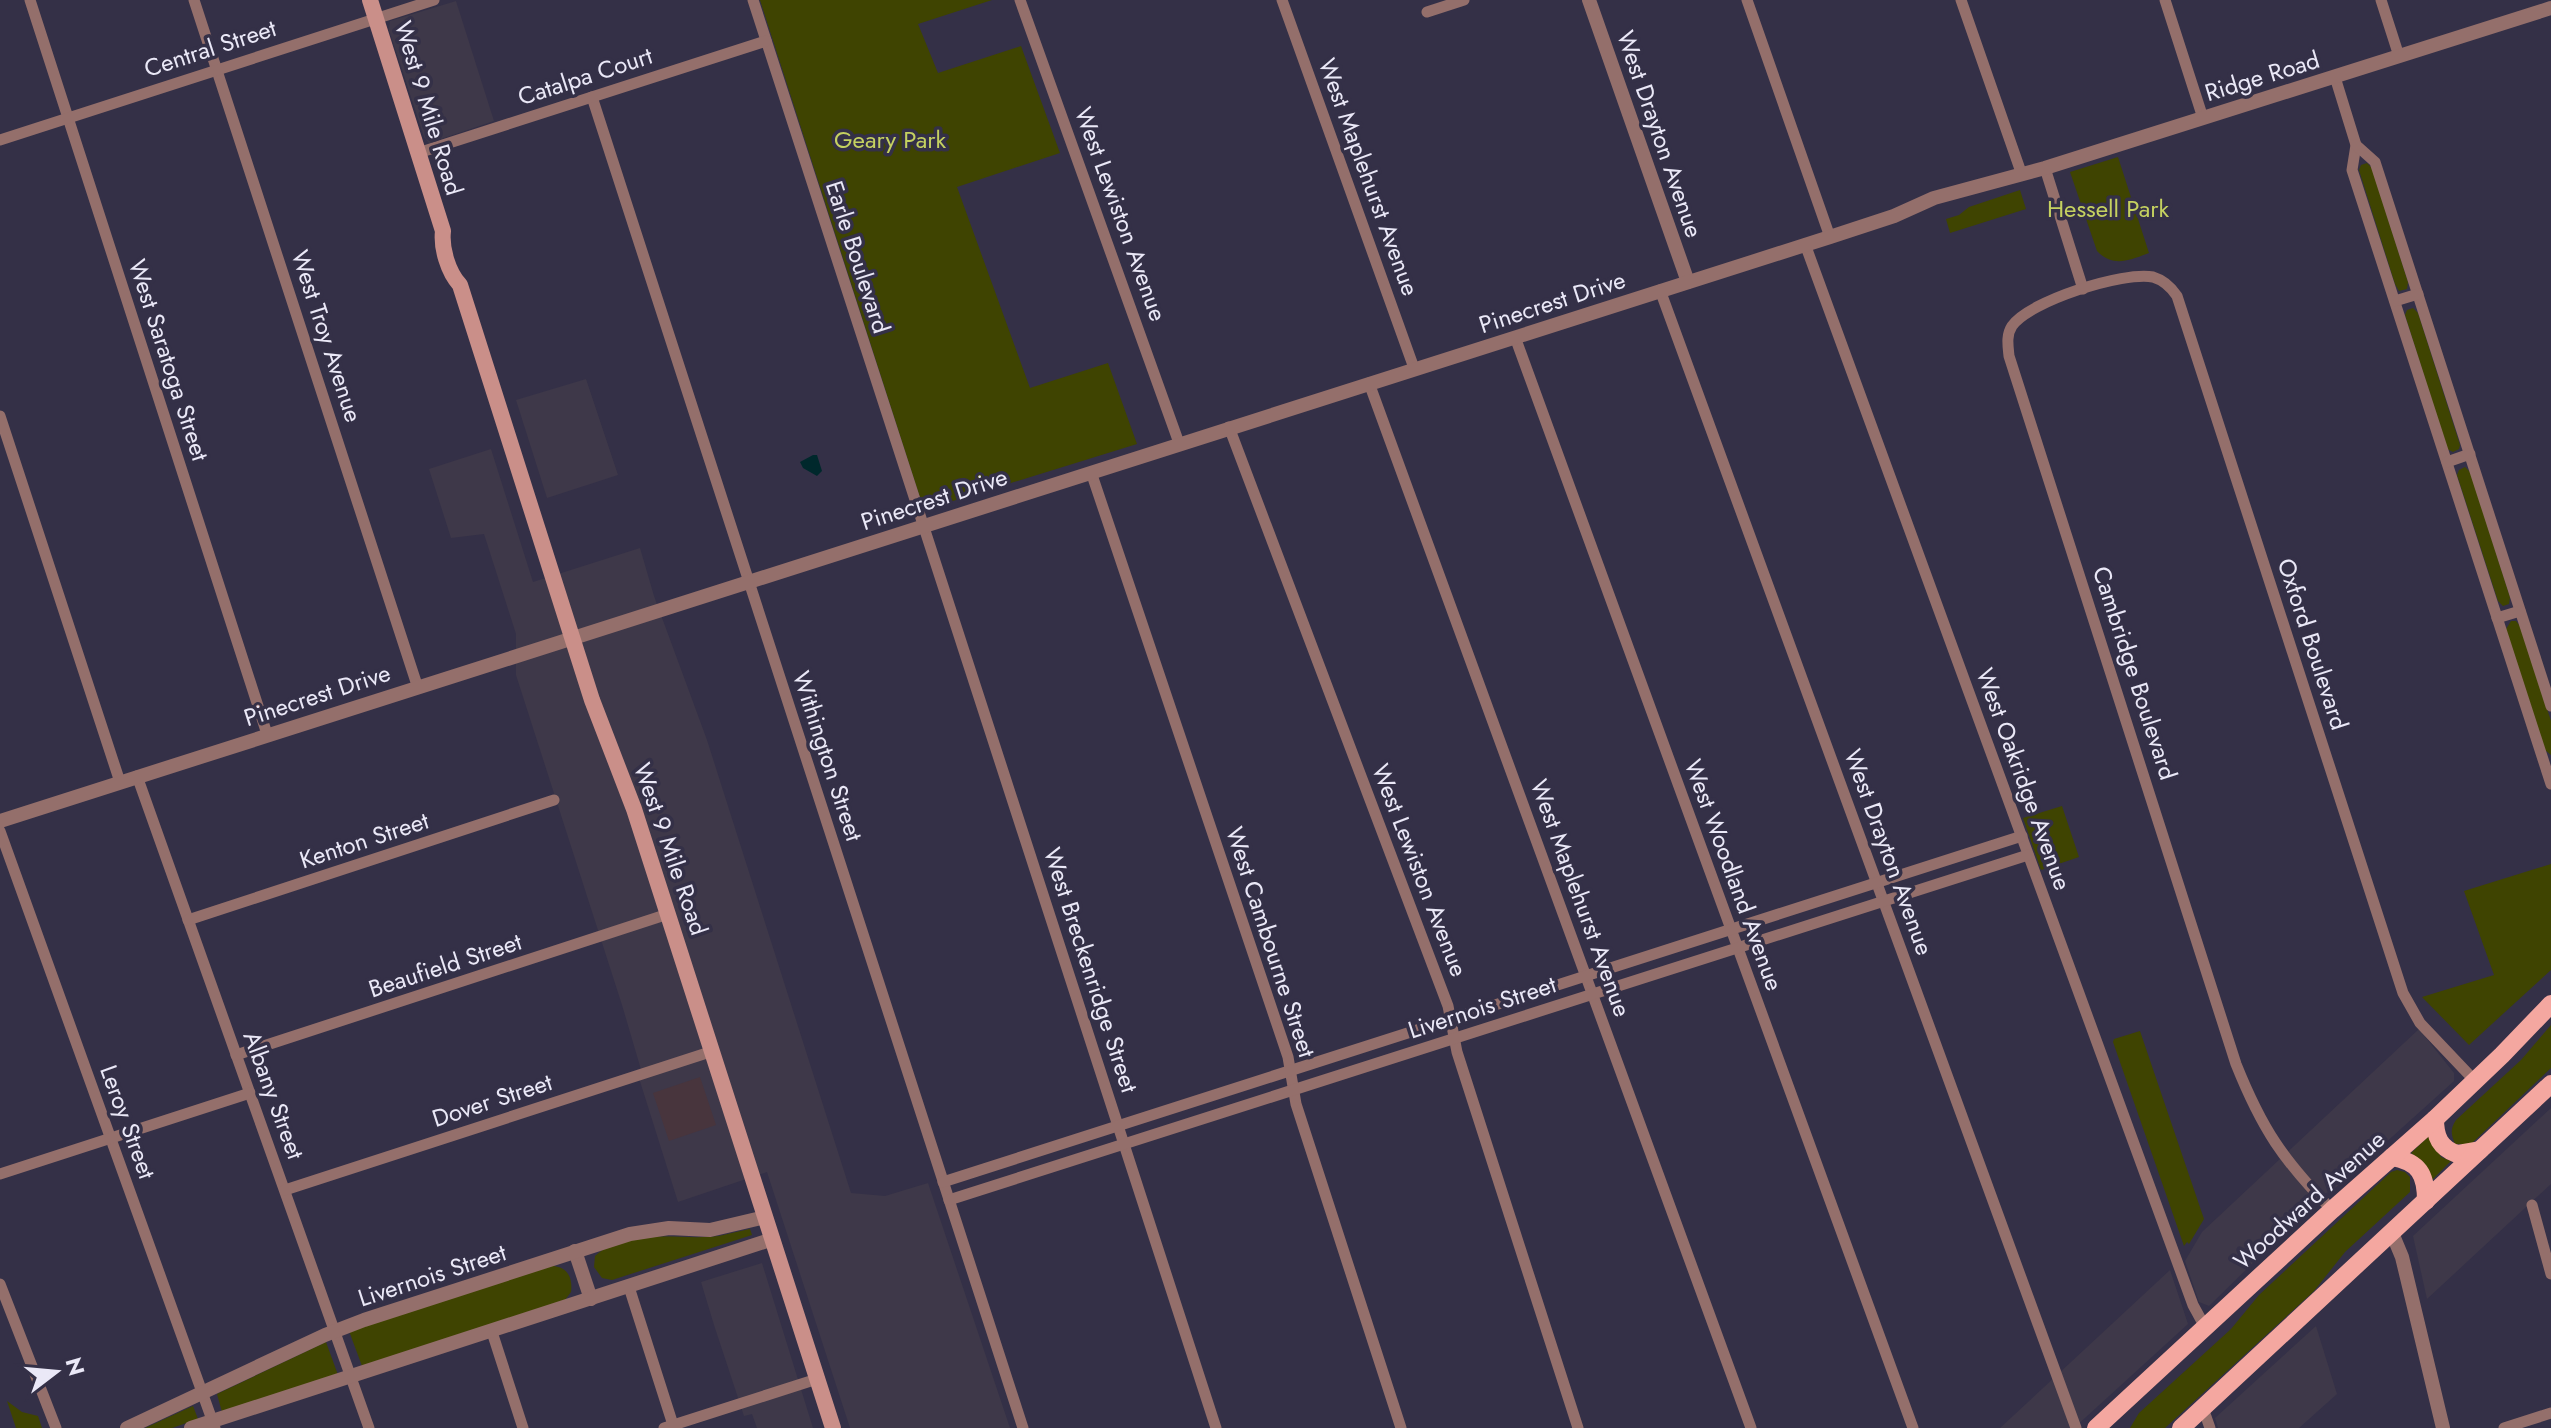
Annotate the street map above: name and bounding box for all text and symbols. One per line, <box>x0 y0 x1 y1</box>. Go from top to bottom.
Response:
street label: Central Street <box>139 10 281 86</box>
street label: West 9 Mile Road <box>386 17 472 199</box>
street label: West Drayton Avenue <box>1608 26 1712 242</box>
street label: Catalpa Court <box>513 38 657 114</box>
street label: Ridge Road <box>2200 42 2324 110</box>
street label: West Maplehurst Avenue <box>1310 53 1428 301</box>
street label: West Lewiston Avenue <box>1066 102 1176 326</box>
park label: Geary Park <box>834 122 946 157</box>
street label: Earle Boulevard <box>817 176 899 338</box>
park label: Hessell Park <box>2047 191 2170 226</box>
street label: West Troy Avenue <box>283 245 371 427</box>
street label: West Saratoga Street <box>120 255 218 465</box>
street label: Pinecrest Drive <box>1474 262 1630 342</box>
street label: Pinecrest Drive <box>856 459 1012 539</box>
street label: Oxford Boulevard <box>2269 554 2357 734</box>
street label: Cambridge Boulevard <box>2084 562 2186 784</box>
street label: Pinecrest Drive <box>239 655 395 735</box>
street label: West Oakridge Avenue <box>1968 663 2080 895</box>
street label: Withington Street <box>784 667 872 846</box>
street label: West Drayton Avenue <box>1835 744 1943 960</box>
street label: West Woodland Avenue <box>1676 754 1792 996</box>
street label: West 9 Mile Road <box>625 758 717 940</box>
street label: West Lewiston Avenue <box>1363 759 1477 981</box>
street label: West Maplehurst Avenue <box>1522 774 1640 1022</box>
street label: Kenton Street <box>295 803 433 877</box>
street label: West Cambourne Street <box>1217 822 1325 1062</box>
street label: West Breckenridge Street <box>1035 843 1147 1097</box>
street label: Beaufield Street <box>364 924 526 1006</box>
street label: Livernois Street <box>1403 967 1561 1047</box>
street label: Albany Street <box>235 1026 313 1164</box>
street label: Leroy Street <box>91 1060 165 1184</box>
street label: Dover Street <box>427 1064 557 1136</box>
street label: Woodward Avenue <box>2225 1122 2393 1278</box>
street label: Livernois Street <box>353 1235 511 1315</box>
north arrow <box>16 1332 96 1412</box>
text: N <box>57 1354 93 1379</box>

